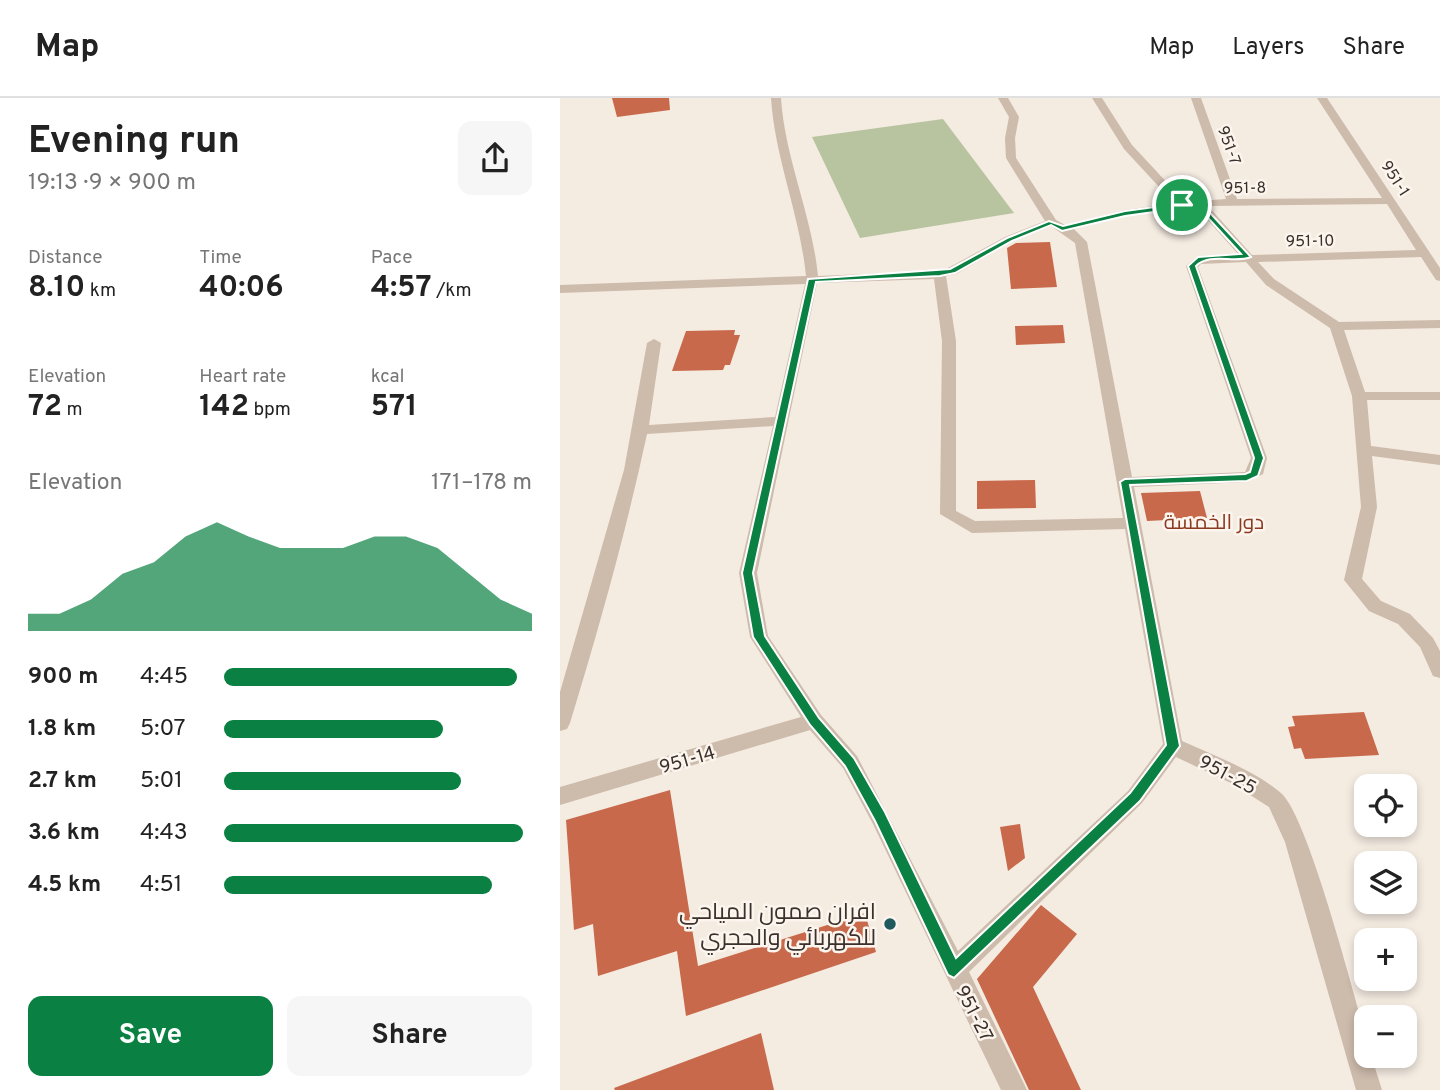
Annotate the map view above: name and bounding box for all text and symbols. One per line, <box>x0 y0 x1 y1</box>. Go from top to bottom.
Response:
text: Map <box>35 27 99 69</box>
text: Map <box>1149 33 1194 63</box>
text: Layers <box>1232 33 1304 63</box>
text: Share <box>1342 33 1405 63</box>
text: Evening run <box>28 118 240 167</box>
button: share <box>458 121 532 195</box>
street label: 951-7 <box>1212 123 1244 168</box>
street label: 951-1 <box>1375 157 1413 201</box>
text: 19:13 · 9 × 900 m <box>28 169 196 198</box>
pin <box>1152 175 1212 235</box>
street label: 951-8 <box>1224 179 1266 199</box>
icon: arrive <box>1163 186 1201 224</box>
street label: 951-10 <box>1285 232 1335 252</box>
text: Distance <box>28 246 103 270</box>
text: Time <box>199 246 242 270</box>
text: Pace <box>371 246 412 270</box>
text: 8.10 <box>28 270 85 307</box>
text: 40:06 <box>199 270 284 307</box>
text: 4:57 <box>371 270 432 307</box>
text: km <box>85 279 116 303</box>
text: /km <box>432 279 472 303</box>
text: Elevation <box>28 365 106 389</box>
text: Heart rate <box>199 365 286 389</box>
text: kcal <box>371 365 404 389</box>
text: 72 <box>28 389 62 426</box>
text: 142 <box>199 389 249 426</box>
text: 571 <box>371 389 418 426</box>
text: m <box>62 398 83 422</box>
text: bpm <box>249 398 291 422</box>
text: Elevation <box>28 469 123 498</box>
text: 171–178 m <box>431 469 532 498</box>
district label: دور الخمسة <box>1164 510 1264 537</box>
text: 900 m <box>28 663 98 692</box>
text: 4:45 <box>140 663 188 692</box>
text: 1.8 km <box>28 715 96 744</box>
text: 5:07 <box>140 715 186 744</box>
street label: 951-14 <box>657 742 718 780</box>
street label: 951-25 <box>1194 751 1260 801</box>
text: 2.7 km <box>28 767 97 796</box>
text: 5:01 <box>140 767 183 796</box>
map controls <box>1354 774 1417 1068</box>
button: locate <box>1354 774 1417 837</box>
text: 3.6 km <box>28 819 100 848</box>
text: 4:43 <box>140 819 188 848</box>
button: layers <box>1354 851 1417 914</box>
text: 4.5 km <box>28 871 101 900</box>
text: 4:51 <box>140 871 182 900</box>
place label: افران صمون المياحي للكهربائي والحجري <box>679 899 876 955</box>
marker: افران صمون المياحي للكهربائي والحجري <box>882 916 898 932</box>
button: + <box>1354 928 1417 991</box>
street label: 951-27 <box>949 982 998 1046</box>
button: Save <box>28 996 273 1076</box>
button: Share <box>287 996 532 1076</box>
button: − <box>1354 1005 1417 1068</box>

